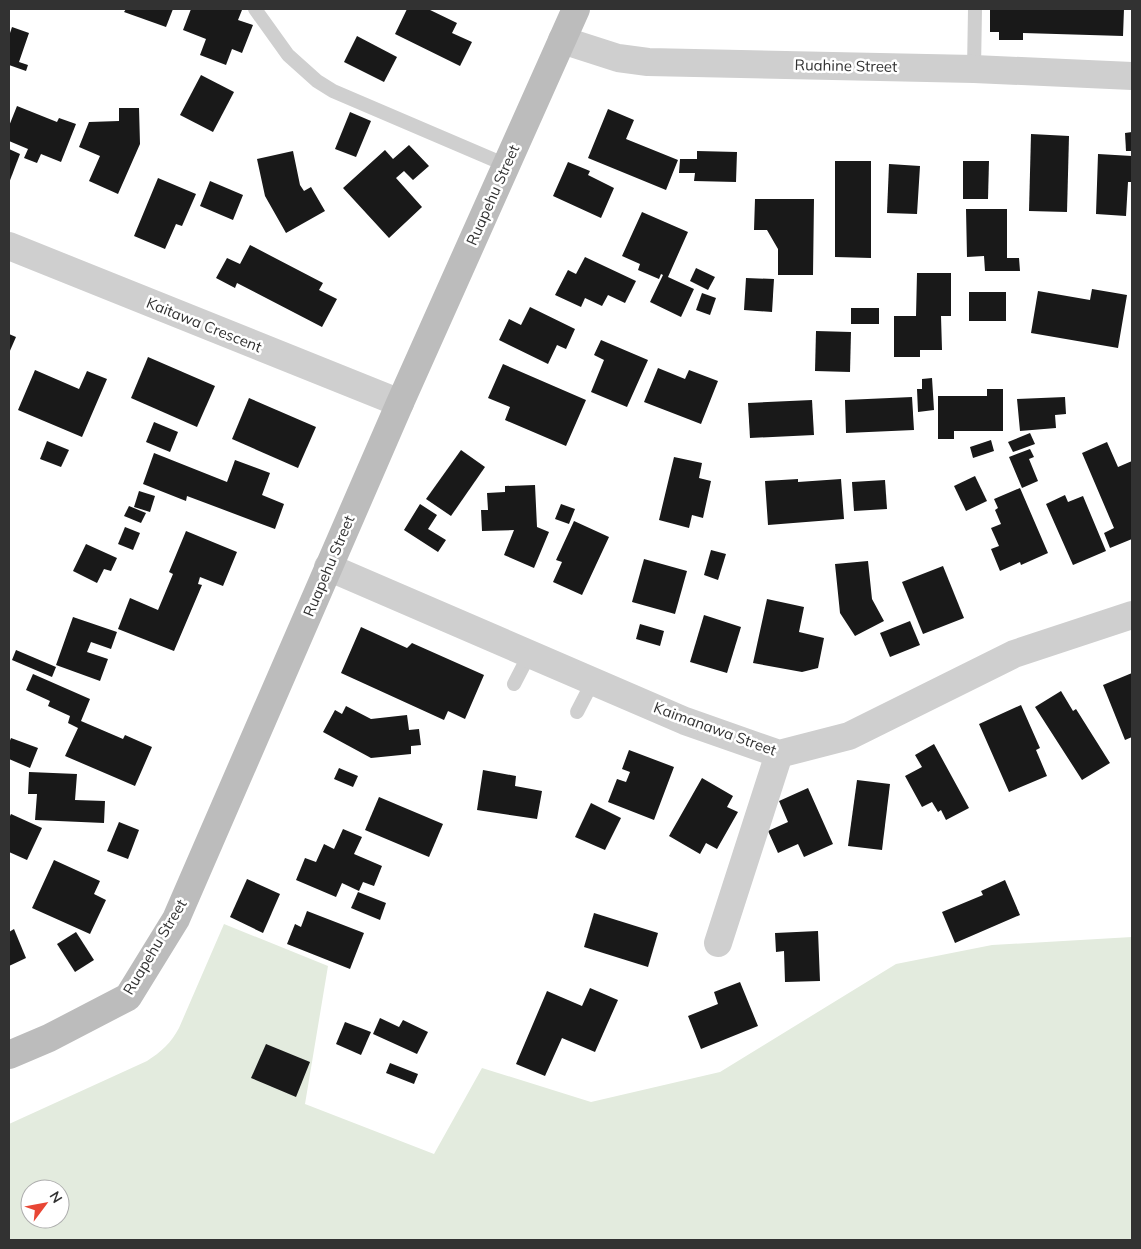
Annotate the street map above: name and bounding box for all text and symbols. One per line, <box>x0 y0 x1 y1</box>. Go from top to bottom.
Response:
street label: Ruahine Street <box>794 55 898 76</box>
street label: Ruapehu Street <box>462 142 523 248</box>
street label: Kaitawa Crescent <box>144 293 265 356</box>
street label: Ruapehu Street <box>299 512 358 619</box>
street label: Kaimanawa Street <box>651 698 779 760</box>
street label: Ruapehu Street <box>119 896 191 998</box>
north arrow <box>20 1179 70 1229</box>
text: N <box>46 1188 66 1206</box>

